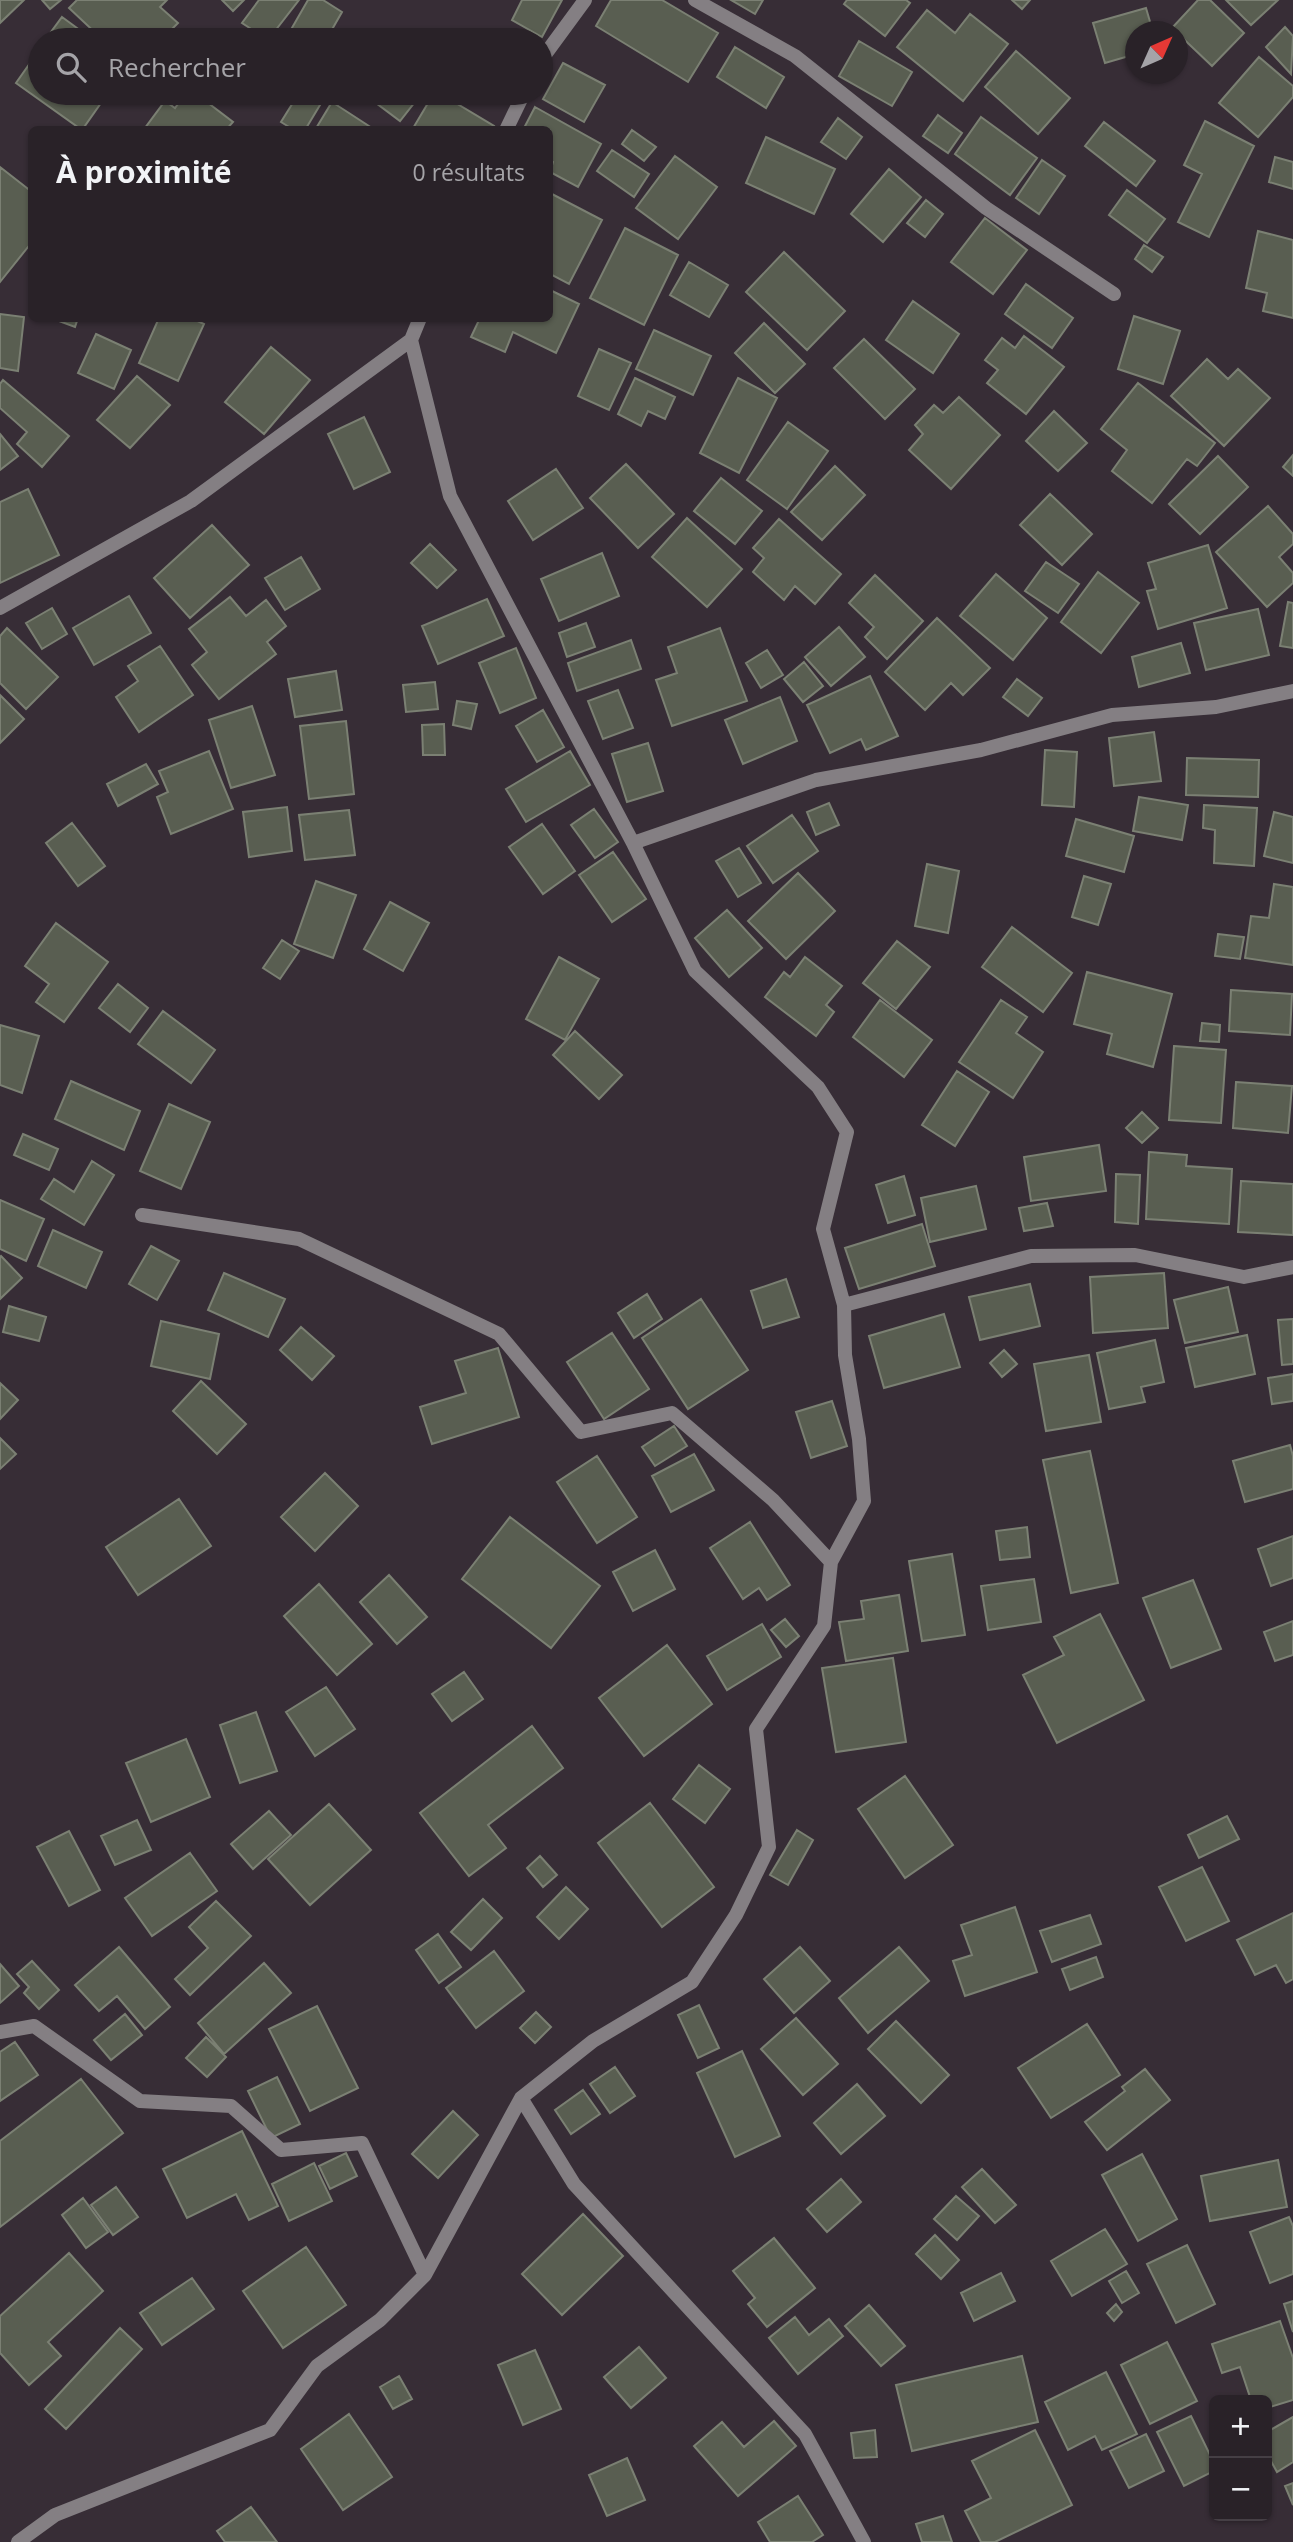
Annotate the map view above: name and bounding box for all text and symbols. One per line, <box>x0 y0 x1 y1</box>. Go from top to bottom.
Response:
north arrow <box>1125 21 1188 84</box>
search box <box>28 28 553 105</box>
icon: search <box>52 48 90 86</box>
text: Rechercher <box>108 49 246 85</box>
text: À proximité <box>56 151 232 192</box>
text: 0 résultats <box>413 156 525 188</box>
map controls <box>1209 2395 1272 2521</box>
button: + <box>1209 2395 1272 2458</box>
button: − <box>1209 2458 1272 2521</box>

